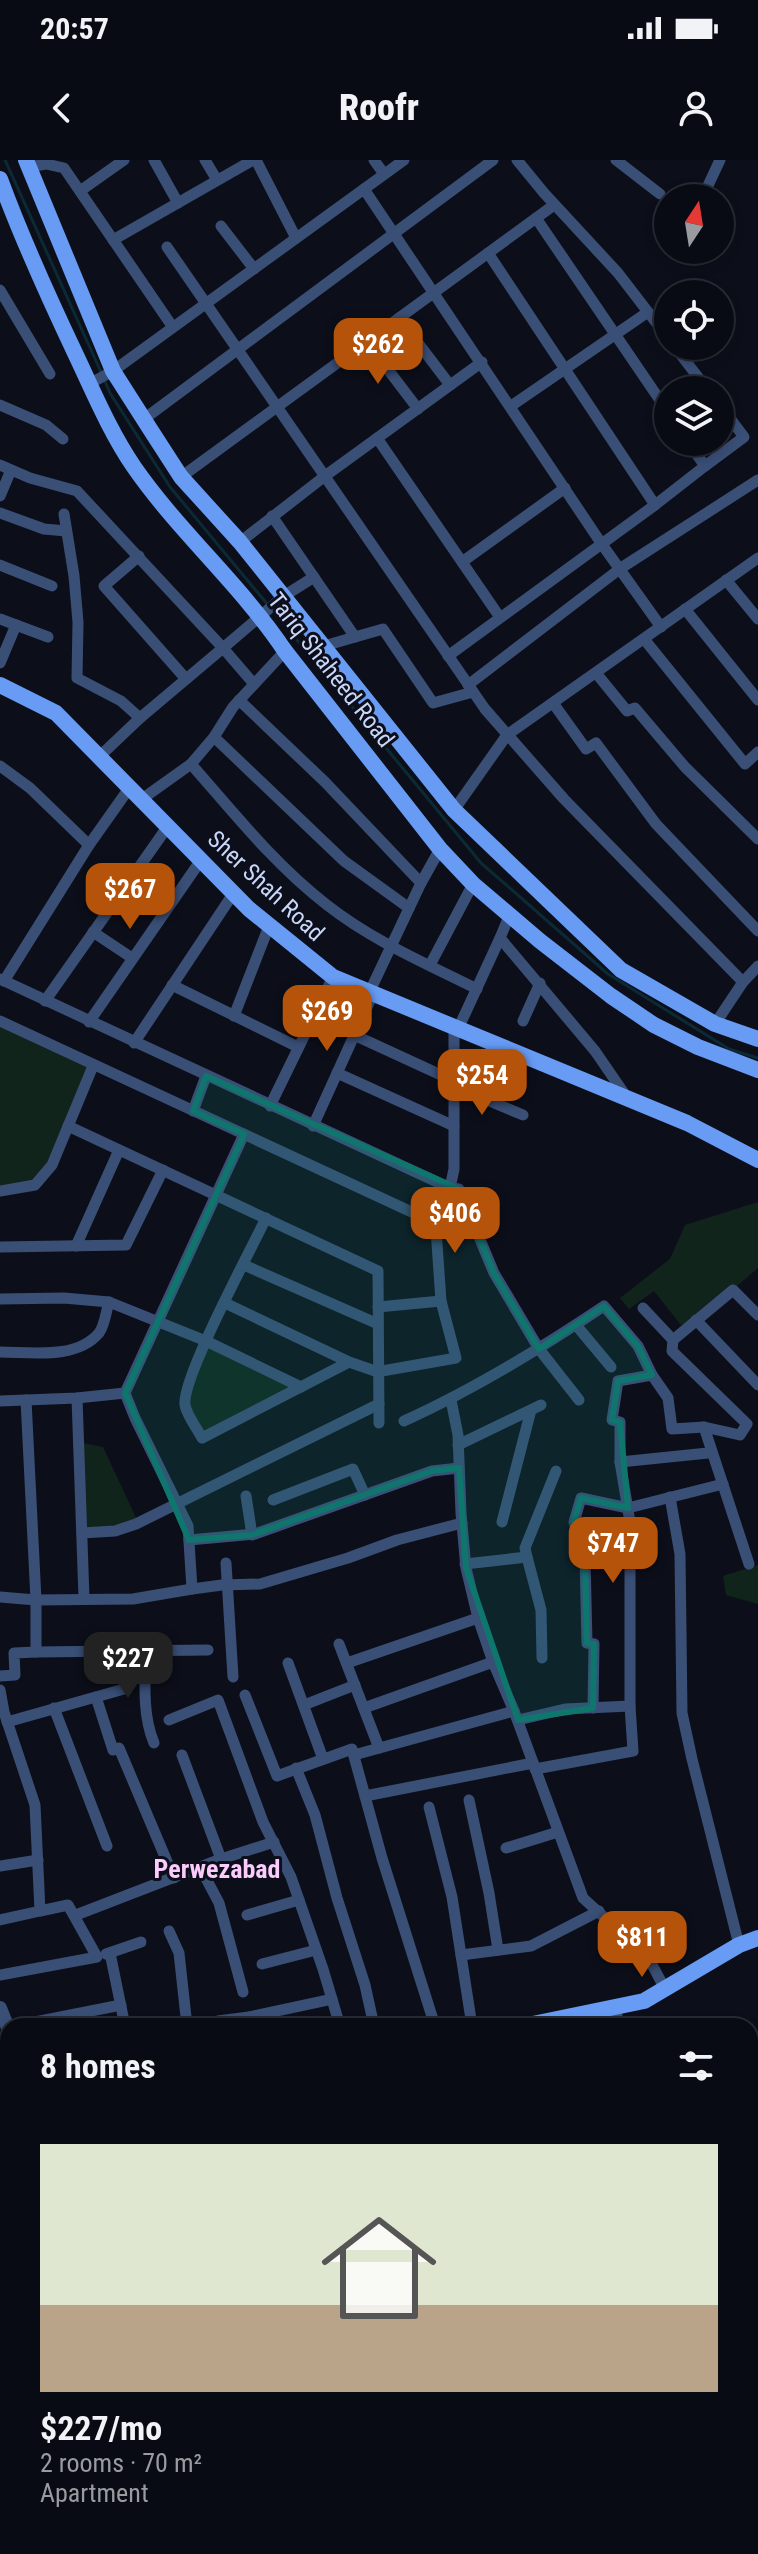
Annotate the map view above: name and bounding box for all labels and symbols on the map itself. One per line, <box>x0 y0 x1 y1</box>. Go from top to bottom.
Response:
north arrow <box>654 184 734 264</box>
pin: $262 <box>331 318 425 386</box>
street label: Tariq Shaheed Road <box>262 587 400 753</box>
street label: Sher Shah Road <box>202 825 330 947</box>
pin: $267 <box>83 863 177 931</box>
pin: $269 <box>280 985 374 1053</box>
pin: $254 <box>435 1049 529 1117</box>
pin: $406 <box>408 1187 502 1255</box>
pin: $747 <box>566 1517 660 1585</box>
pin: $227 <box>81 1632 175 1700</box>
district label: Perwezabad <box>154 1854 280 1884</box>
pin: $811 <box>595 1911 689 1979</box>

